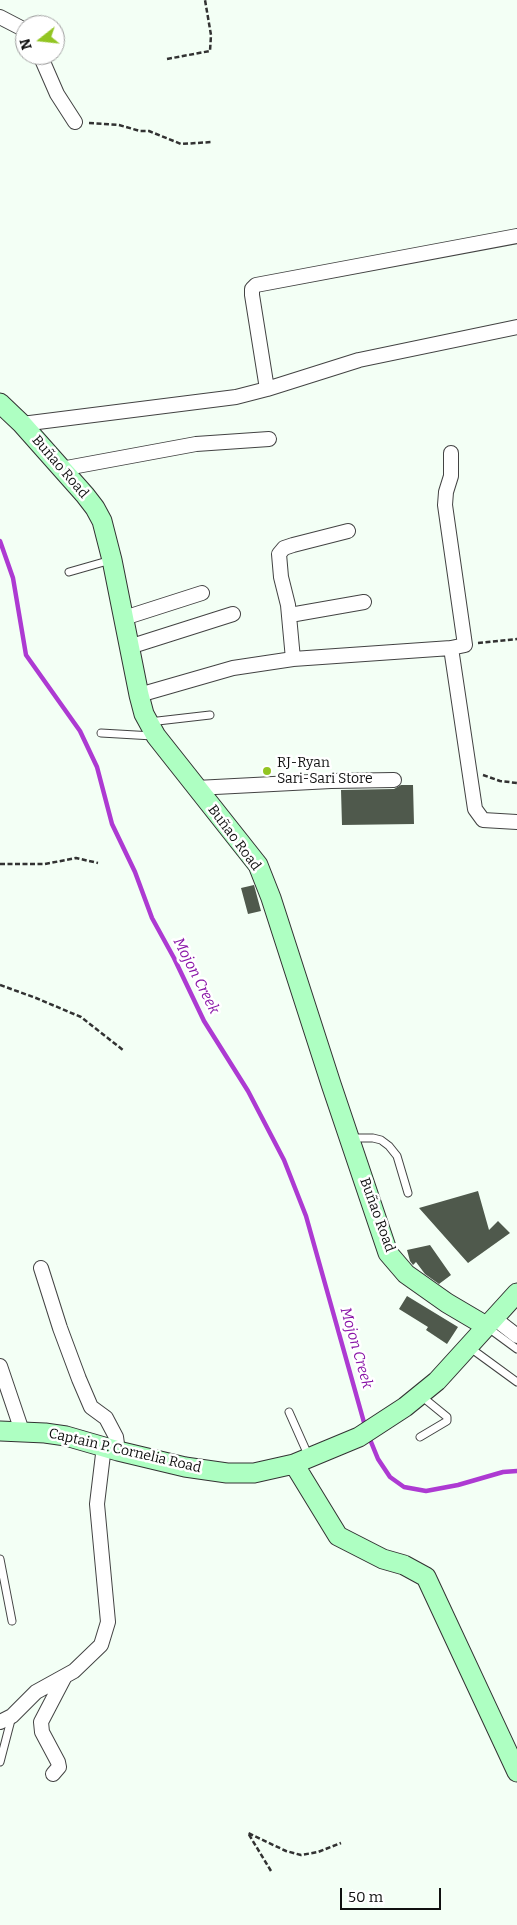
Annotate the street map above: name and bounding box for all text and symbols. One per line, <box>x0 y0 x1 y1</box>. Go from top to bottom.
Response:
north arrow <box>15 15 65 65</box>
text: N <box>16 36 36 52</box>
street label: Buñao Road <box>28 432 92 502</box>
place label: RJ-Ryan Sari-Sari Store <box>277 755 373 788</box>
marker: RJ-Ryan Sari-Sari Store <box>261 765 273 777</box>
street label: Buñao Road <box>204 802 264 874</box>
water label: Mojon Creek <box>169 935 223 1017</box>
street label: Buñao Road <box>356 1176 398 1254</box>
water label: Mojon Creek <box>336 1305 376 1391</box>
street label: Captain P. Cornelia Road <box>47 1425 203 1477</box>
scale bar <box>342 1878 443 1910</box>
text: 50 m <box>348 1888 383 1906</box>

